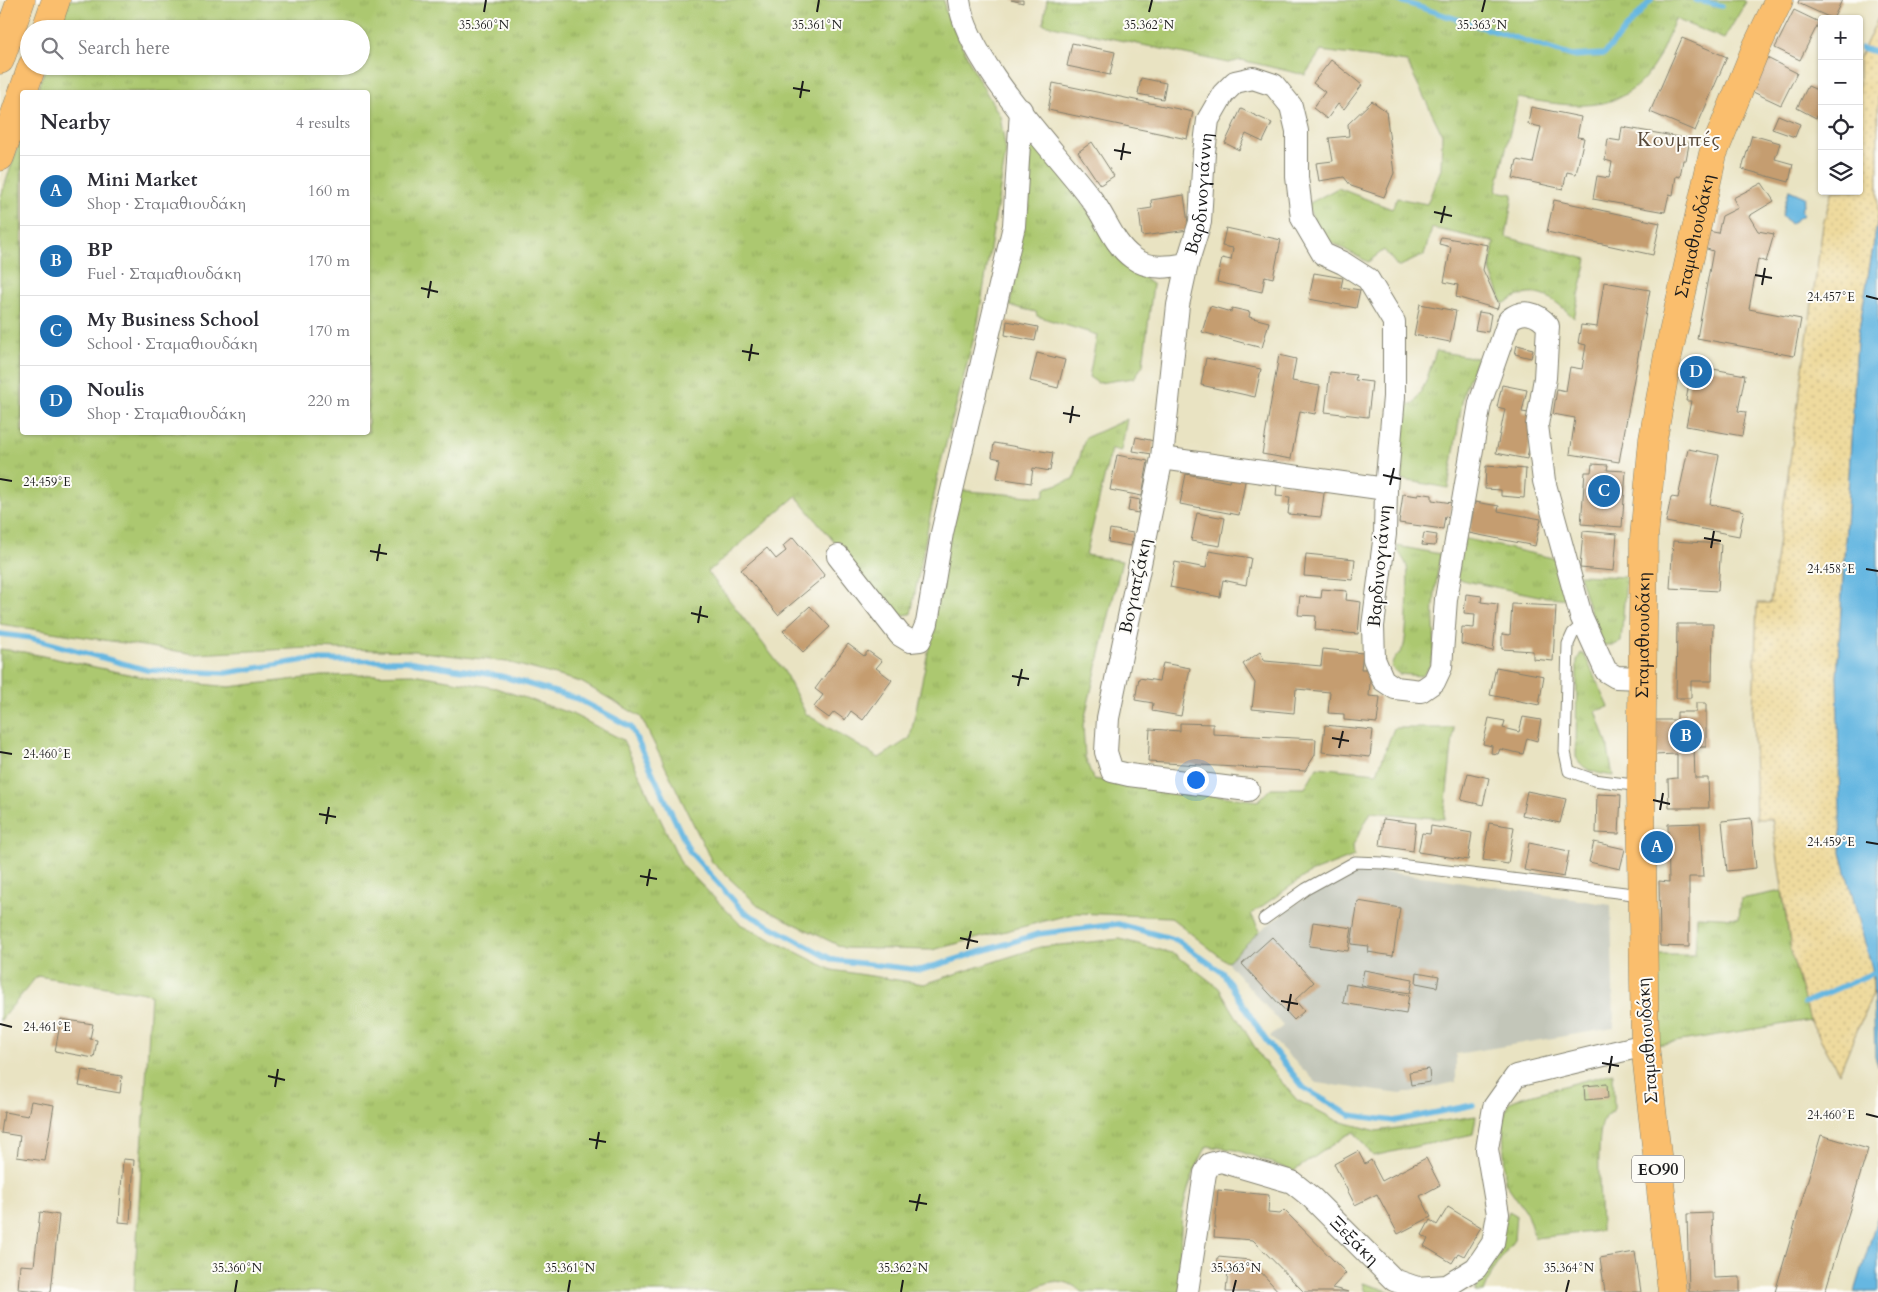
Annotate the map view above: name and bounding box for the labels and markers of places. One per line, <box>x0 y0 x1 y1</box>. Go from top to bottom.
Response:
pin: D <box>1680 353 1712 391</box>
pin: C <box>1588 472 1620 510</box>
pin: B <box>1670 717 1702 755</box>
pin: A <box>1641 828 1673 866</box>

